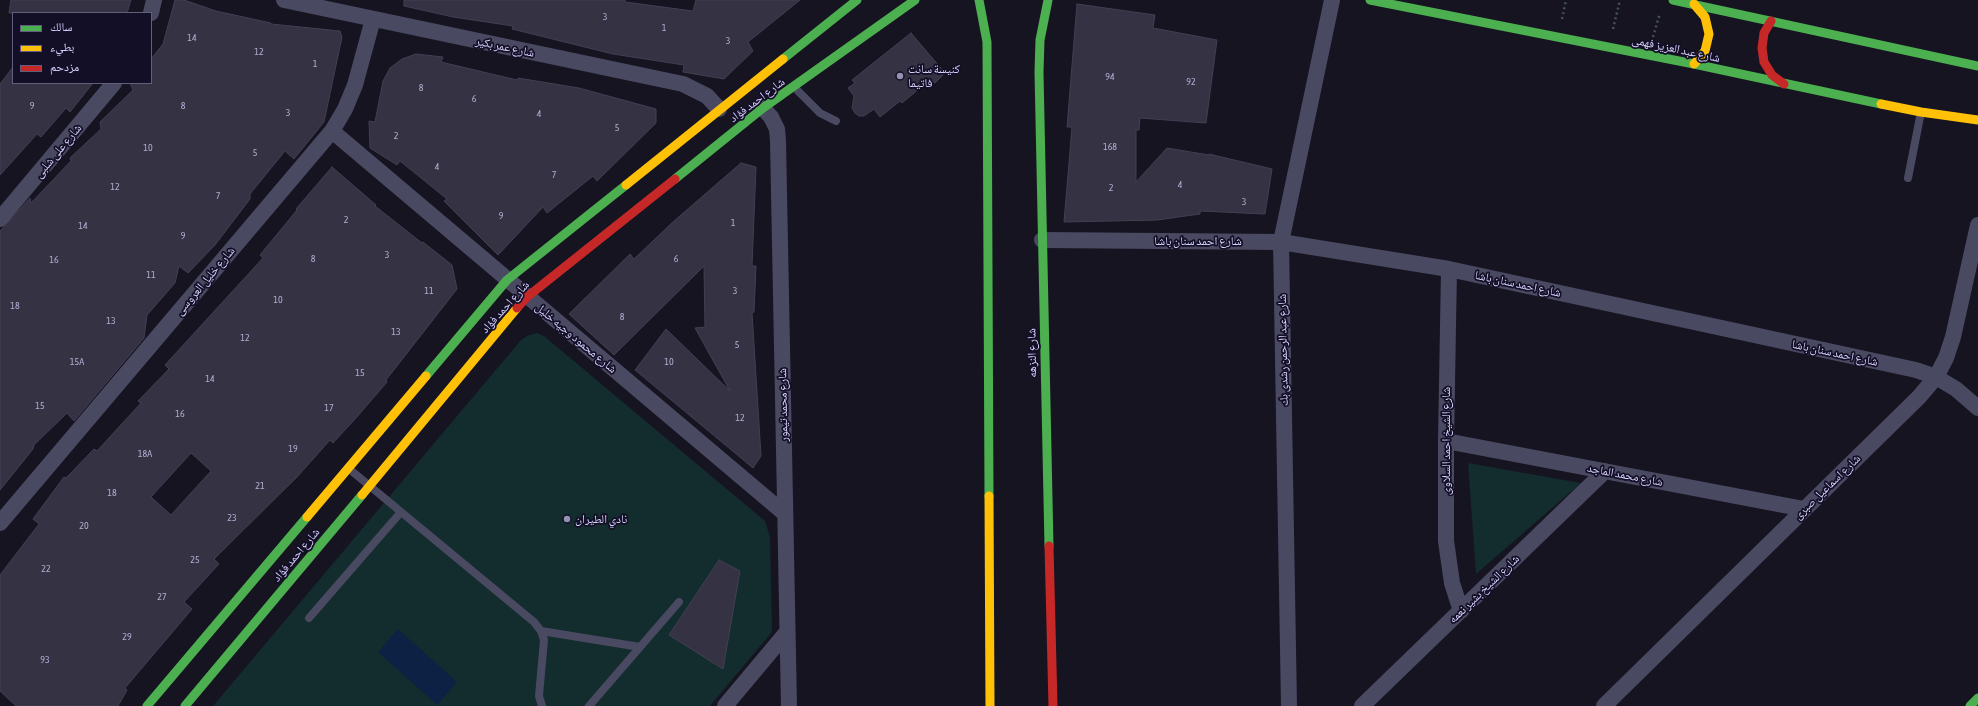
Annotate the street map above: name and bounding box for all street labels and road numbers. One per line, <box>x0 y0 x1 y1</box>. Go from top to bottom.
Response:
street label: شارع عبد العزيز فهمى <box>1630 33 1722 65</box>
street label: شارع عمر بكير <box>474 34 536 60</box>
street label: شارع احمد فؤاد <box>726 74 788 126</box>
street label: شارع على شلبى <box>31 121 85 181</box>
street label: شارع احمد سنان باشا <box>1154 234 1242 248</box>
street label: شارع خليل العروسى <box>172 244 238 318</box>
street label: شارع احمد سنان باشا <box>1474 268 1562 300</box>
street label: شارع احمد فؤاد <box>478 278 532 336</box>
street label: شارع عبد الرحمن رشدى بك <box>1275 294 1291 406</box>
street label: شارع محمود وجيه خليل <box>532 300 620 376</box>
street label: شارع النزهه <box>1024 328 1040 378</box>
street label: شارع احمد سنان باشا <box>1791 337 1879 369</box>
street label: شارع محمد تيمور <box>775 368 791 442</box>
street label: شارع الشيخ احمد السلاوى <box>1439 387 1453 495</box>
street label: شارع اسماعيل صبرى <box>1791 451 1863 523</box>
street label: شارع محمد الماجد <box>1586 461 1664 489</box>
street label: شارع احمد فؤاد <box>269 525 323 585</box>
street label: شارع الشيخ بشير نعمه <box>1446 552 1522 626</box>

